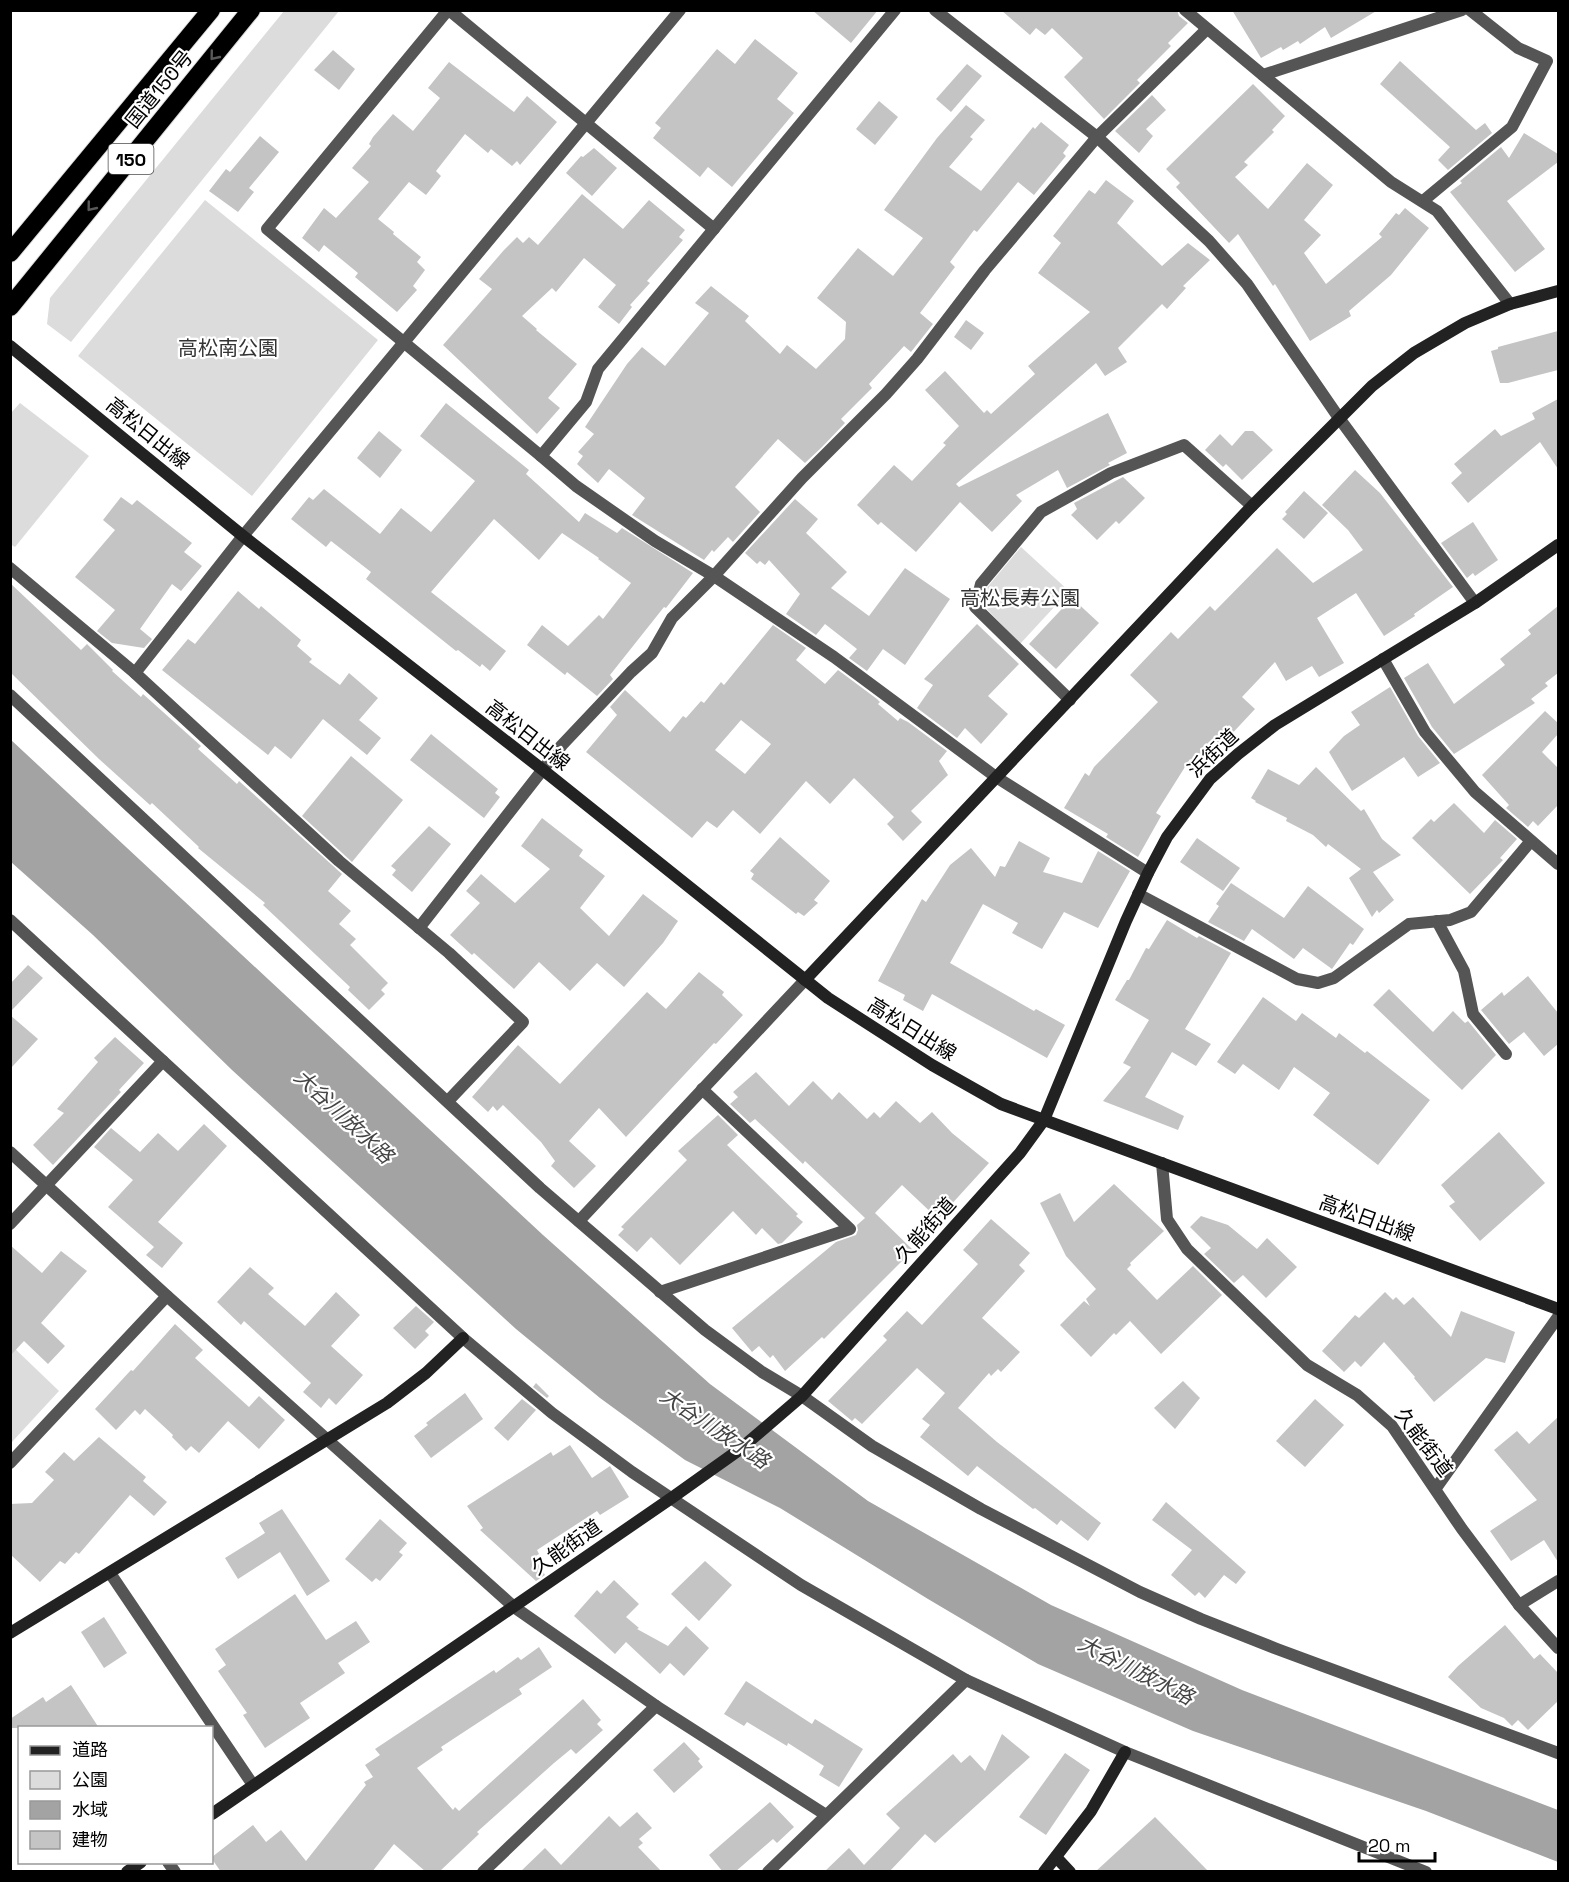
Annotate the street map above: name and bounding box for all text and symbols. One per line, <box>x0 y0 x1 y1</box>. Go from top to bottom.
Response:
street label: 国道150号 <box>120 45 198 133</box>
one-way arrow <box>210 49 221 60</box>
road number: 150 <box>108 144 154 174</box>
one-way arrow <box>88 201 99 212</box>
park label: 高松南公園 <box>178 335 278 361</box>
street label: 高松日出線 <box>101 391 195 475</box>
park label: 高松長寿公園 <box>960 585 1080 611</box>
street label: 高松日出線 <box>481 694 575 776</box>
street label: 浜街道 <box>1182 723 1244 783</box>
street label: 高松日出線 <box>863 991 961 1067</box>
water label: 大谷川放水路 <box>289 1063 401 1170</box>
street label: 高松日出線 <box>1316 1189 1418 1247</box>
street label: 久能街道 <box>889 1192 961 1268</box>
water label: 大谷川放水路 <box>655 1382 776 1476</box>
street label: 久能街道 <box>1390 1402 1458 1482</box>
street label: 久能街道 <box>526 1513 606 1581</box>
water label: 大谷川放水路 <box>1074 1629 1200 1712</box>
legend <box>18 1726 213 1864</box>
text: 道路 <box>72 1738 108 1761</box>
text: 公園 <box>72 1768 108 1791</box>
text: 水域 <box>72 1798 108 1821</box>
scale bar <box>1359 1825 1436 1863</box>
text: 建物 <box>72 1828 108 1851</box>
text: 20 m <box>1368 1834 1411 1857</box>

